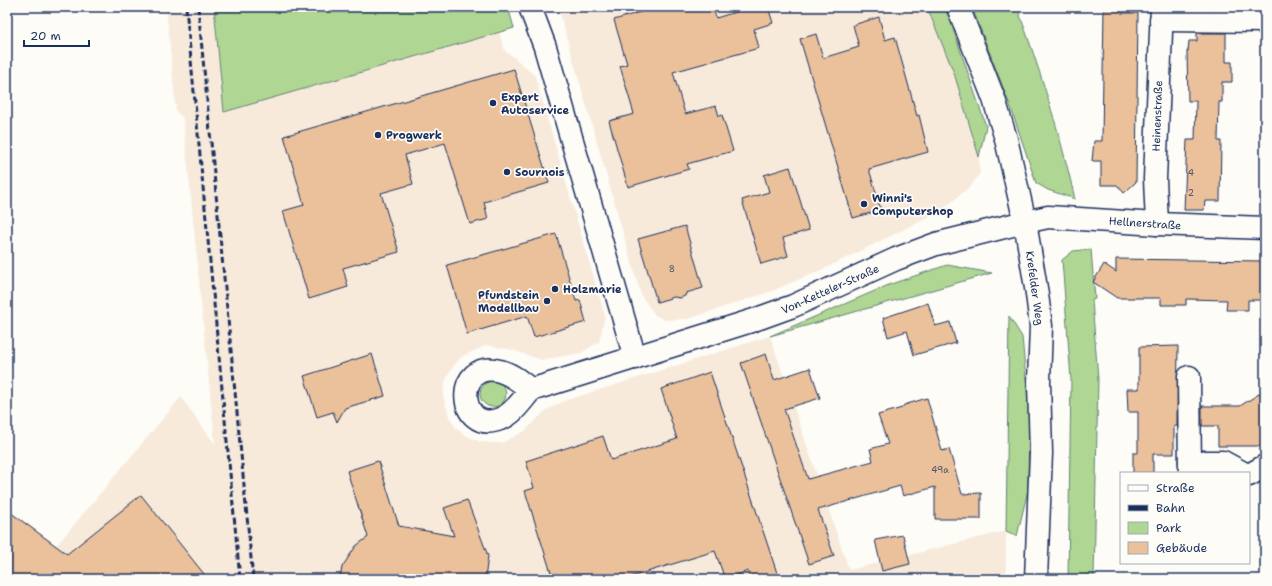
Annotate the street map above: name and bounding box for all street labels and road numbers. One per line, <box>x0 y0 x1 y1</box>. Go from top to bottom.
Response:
street label: Heinenstraße <box>1149 80 1166 152</box>
street label: Hellnerstraße <box>1108 213 1182 234</box>
street label: Krefelder Weg <box>1022 250 1047 326</box>
street label: Von-Ketteler-Straße <box>779 261 881 318</box>

